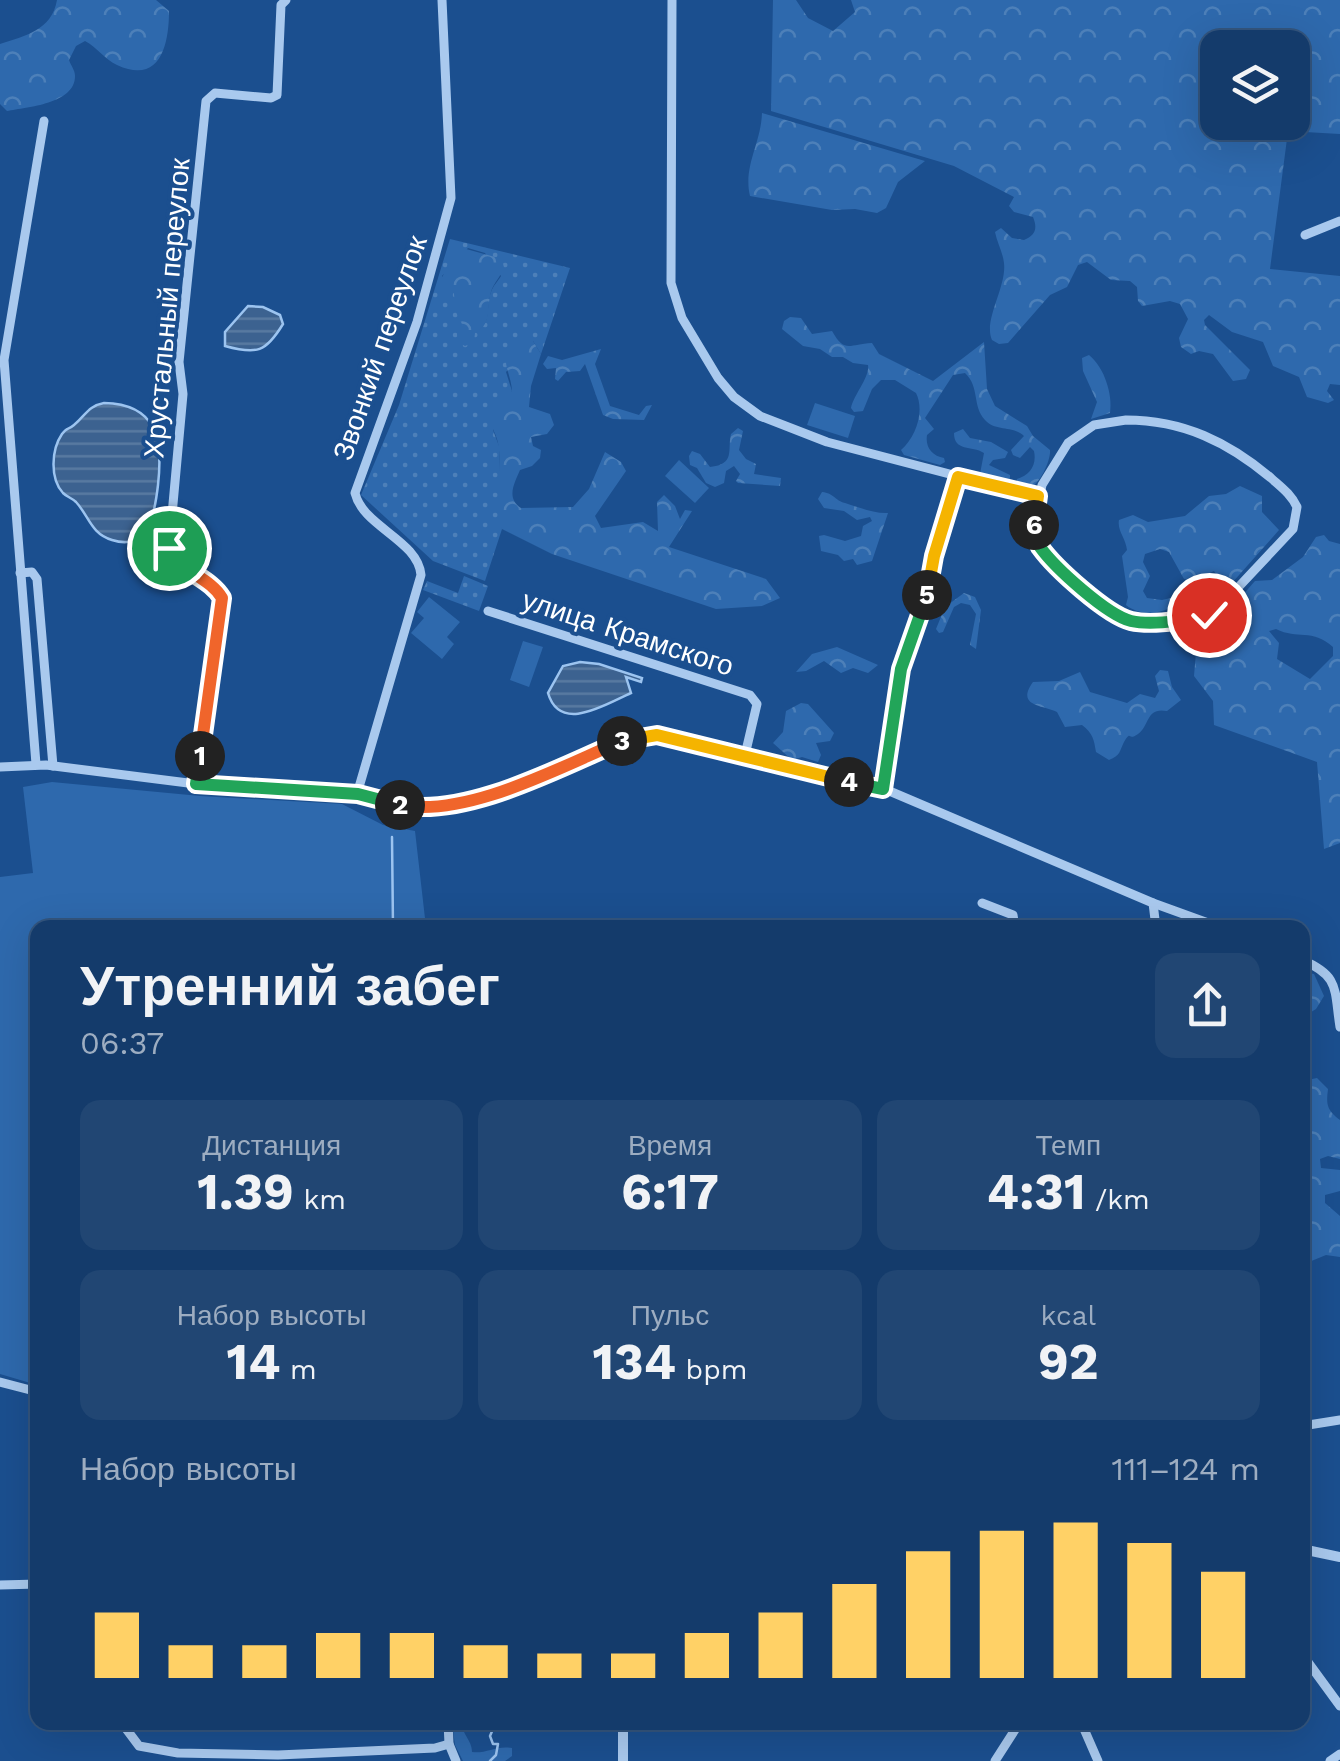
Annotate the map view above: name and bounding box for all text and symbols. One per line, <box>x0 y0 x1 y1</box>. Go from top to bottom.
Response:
map controls <box>1200 30 1310 140</box>
button: layers <box>1200 30 1310 140</box>
street label: Хрустальный переулок <box>137 156 197 459</box>
street label: Звонкий переулок <box>326 231 434 464</box>
pin: 6 <box>1009 500 1059 550</box>
pin <box>127 506 212 591</box>
text: 6 <box>1025 508 1043 541</box>
icon: arrive <box>142 521 197 576</box>
pin: 5 <box>902 570 952 620</box>
pin <box>1167 573 1252 658</box>
text: 5 <box>919 578 935 611</box>
street label: улица Крамского <box>518 583 738 683</box>
icon: check <box>1182 588 1237 643</box>
pin: 3 <box>597 716 647 766</box>
text: 3 <box>614 724 630 757</box>
pin: 1 <box>175 731 225 781</box>
text: 1 <box>194 739 206 772</box>
pin: 4 <box>824 757 874 807</box>
text: 4 <box>840 765 858 798</box>
pin: 2 <box>375 780 425 830</box>
text: 2 <box>392 788 408 821</box>
button: share <box>1155 953 1260 1058</box>
text: Утренний забег <box>80 954 500 1018</box>
text: 06:37 <box>80 1024 164 1062</box>
text: Дистанция <box>202 1129 341 1162</box>
text: Время <box>628 1129 712 1162</box>
text: Темп <box>1036 1129 1101 1162</box>
text: 1.39 <box>197 1162 294 1221</box>
text: 6:17 <box>621 1162 719 1221</box>
text: 4:31 <box>987 1162 1085 1221</box>
text: km <box>294 1183 346 1216</box>
text: /km <box>1085 1183 1150 1216</box>
text: Набор высоты <box>177 1299 367 1332</box>
text: Пульс <box>631 1299 709 1332</box>
text: kcal <box>1041 1299 1096 1332</box>
text: 14 <box>227 1332 280 1391</box>
text: 134 <box>593 1332 676 1391</box>
text: 92 <box>1038 1332 1099 1391</box>
text: m <box>280 1353 317 1386</box>
text: bpm <box>676 1353 747 1386</box>
text: Набор высоты <box>80 1450 297 1488</box>
text: 111–124 m <box>1111 1450 1260 1488</box>

